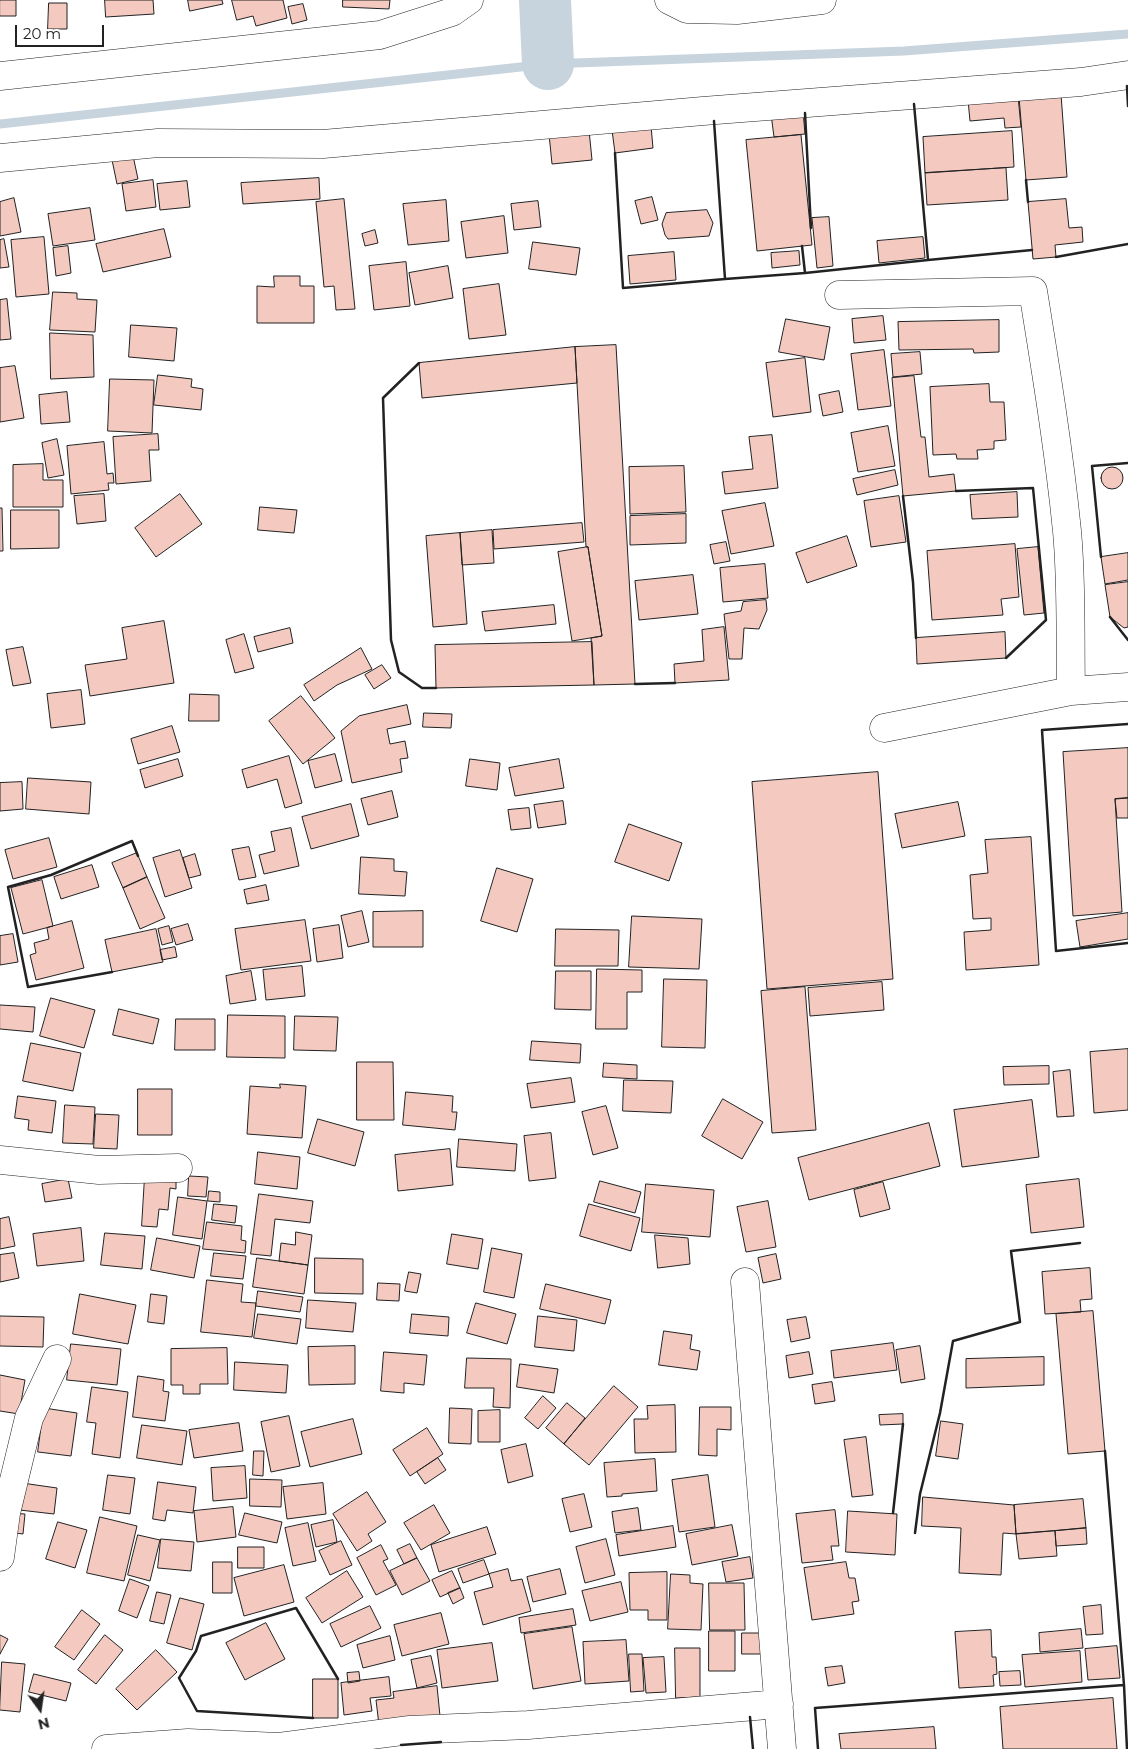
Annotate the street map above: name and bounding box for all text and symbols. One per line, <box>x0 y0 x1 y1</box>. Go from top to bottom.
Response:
scale bar <box>18 15 106 47</box>
text: 20 m <box>23 24 61 43</box>
north arrow <box>15 1684 65 1734</box>
text: N <box>36 1713 51 1734</box>

